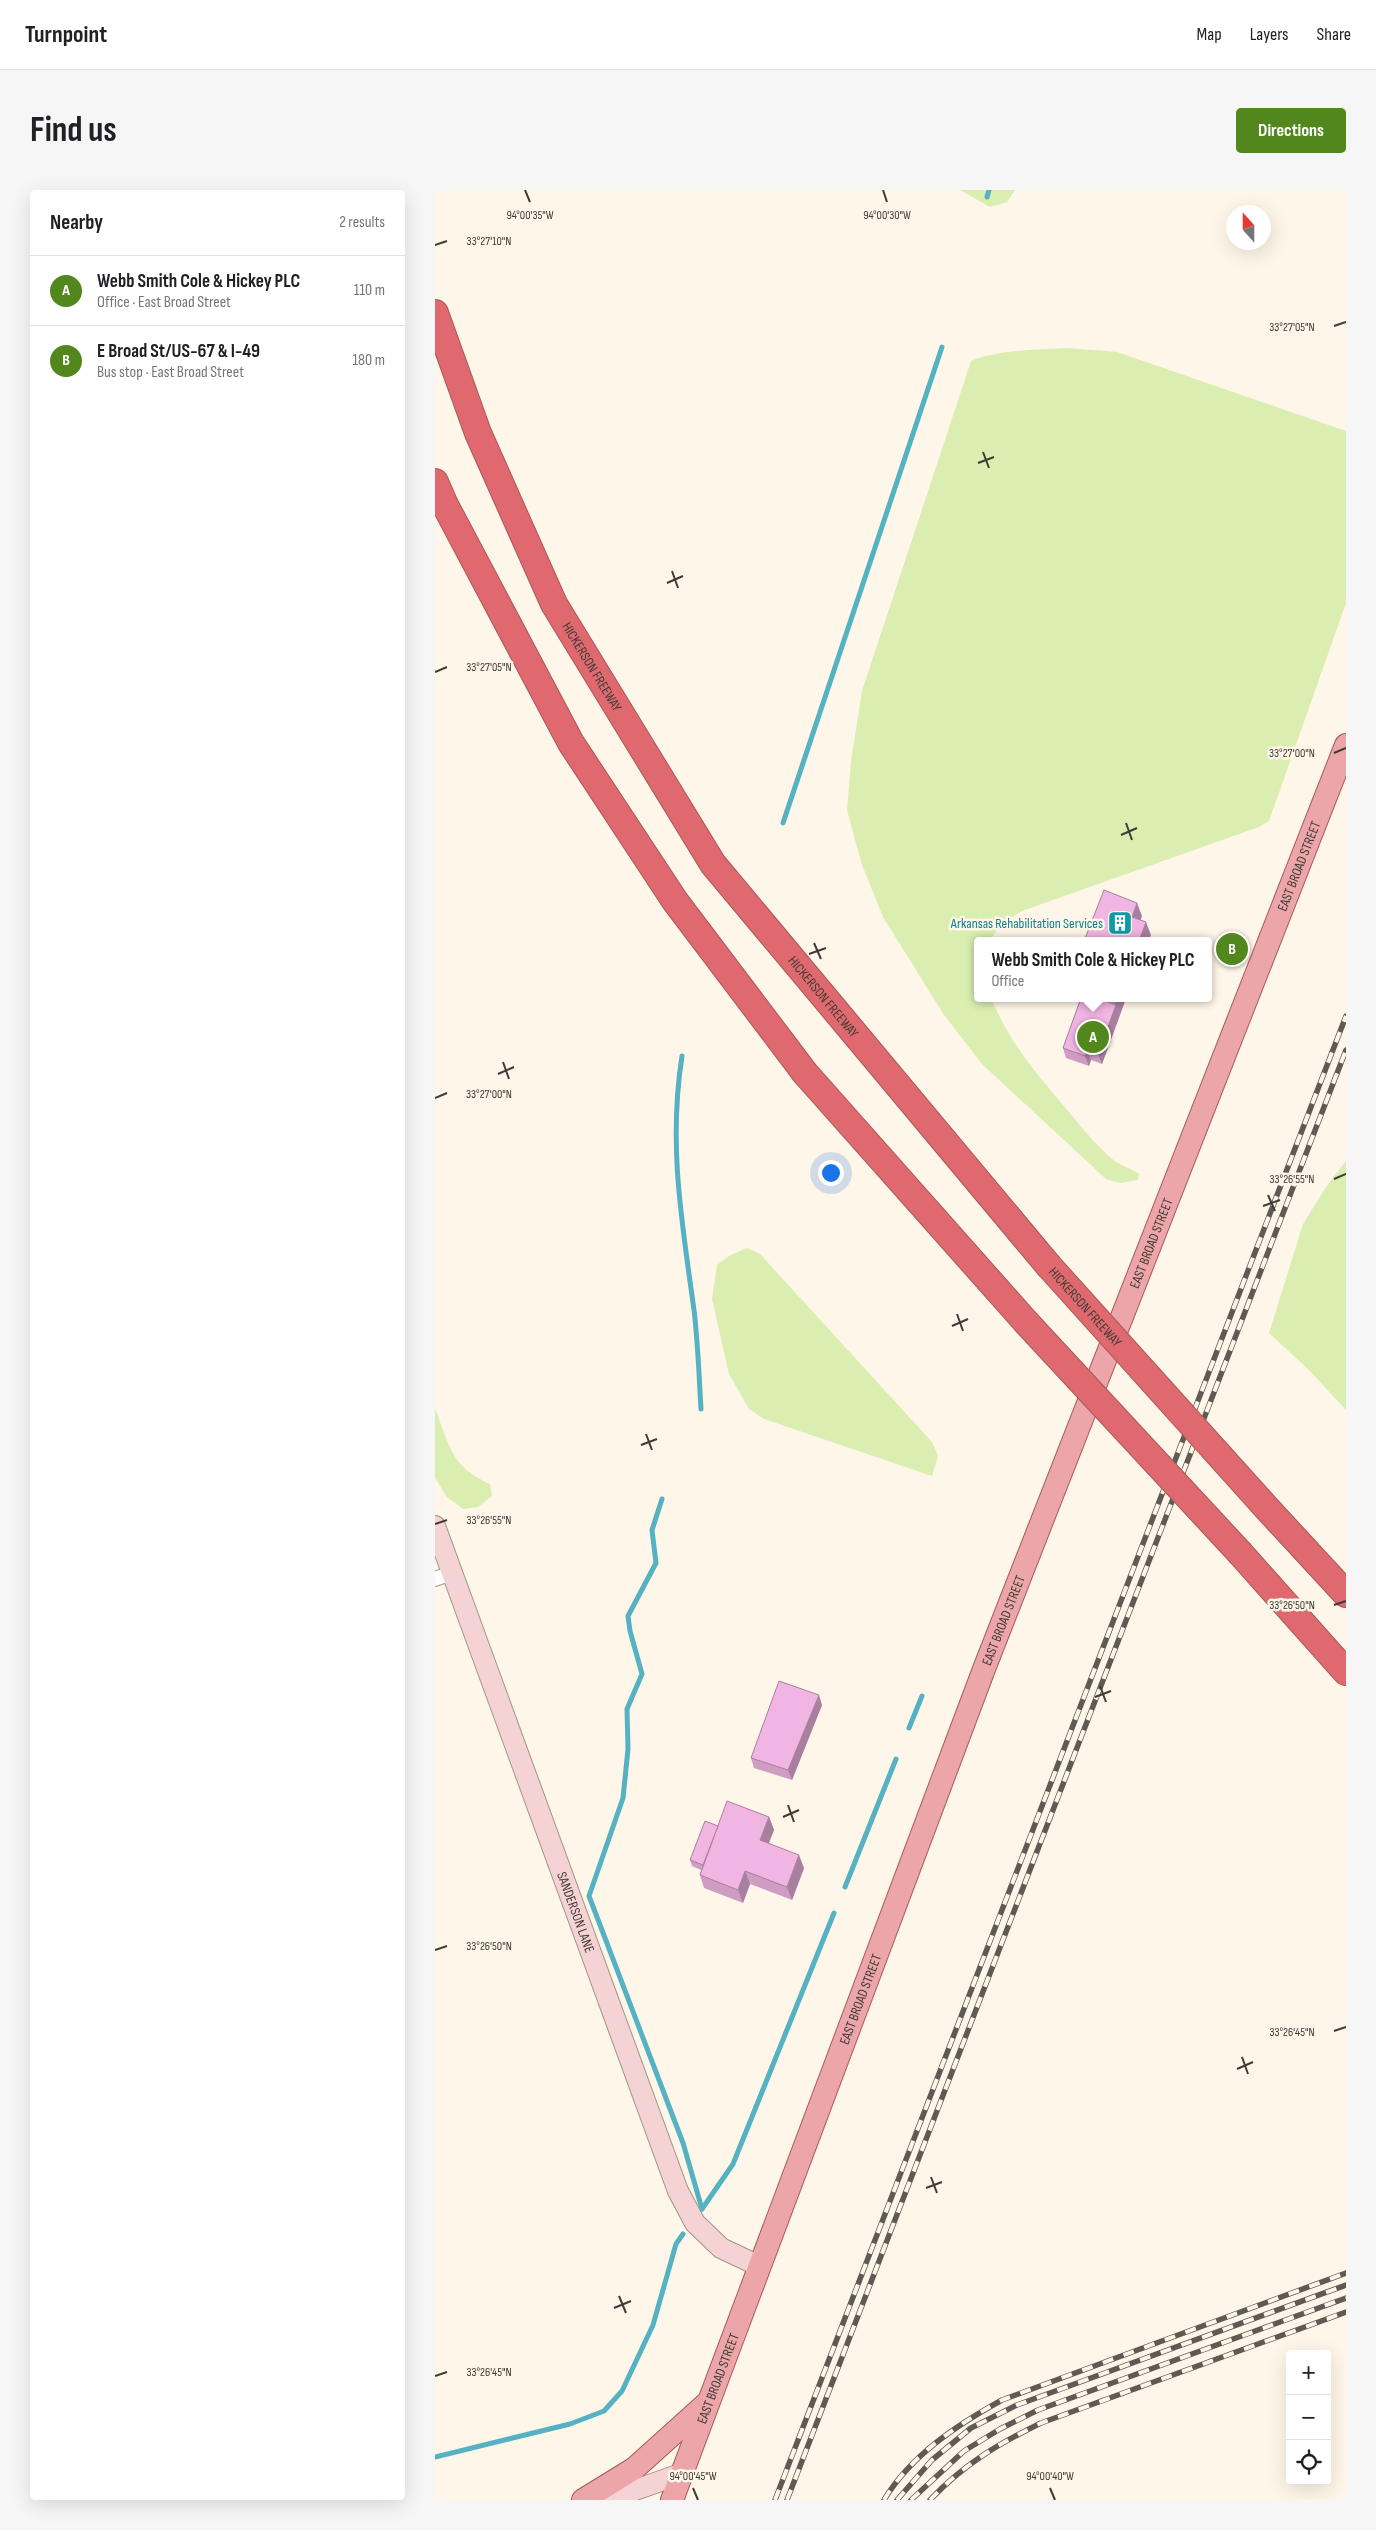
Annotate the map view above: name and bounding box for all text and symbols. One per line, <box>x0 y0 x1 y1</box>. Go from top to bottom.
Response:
text: Turnpoint <box>25 20 107 49</box>
text: Map <box>1197 24 1222 45</box>
text: Layers <box>1250 24 1289 45</box>
text: Share <box>1317 24 1351 45</box>
button: Directions <box>1236 108 1346 153</box>
text: Find us <box>30 109 117 152</box>
north arrow <box>1226 205 1271 250</box>
text: 94°00'35"W <box>506 208 554 223</box>
text: 94°00'30"W <box>863 208 911 223</box>
text: Nearby <box>50 210 103 235</box>
text: 2 results <box>339 213 385 232</box>
text: 33°27'10"N <box>467 234 511 249</box>
text: Webb Smith Cole & Hickey PLC <box>97 270 300 293</box>
text: A <box>62 281 70 300</box>
text: 110 m <box>354 281 385 300</box>
text: Office · East Broad Street <box>97 293 231 312</box>
text: 33°27'05"N <box>1269 320 1315 335</box>
text: E Broad St/US-67 & I-49 <box>97 340 260 363</box>
text: B <box>62 351 70 370</box>
text: 180 m <box>352 351 385 370</box>
text: Bus stop · East Broad Street <box>97 363 244 382</box>
street label: HICKERSON FREEWAY <box>559 619 626 714</box>
text: 33°27'05"N <box>466 660 512 675</box>
text: 33°27'00"N <box>1269 746 1315 761</box>
street label: EAST BROAD STREET <box>1273 818 1324 914</box>
building icon: Arkansas Rehabilitation Services <box>1107 910 1133 936</box>
place label: Arkansas Rehabilitation Services <box>950 915 1103 932</box>
pin: B <box>1216 930 1248 968</box>
popup <box>974 937 1212 1002</box>
text: Webb Smith Cole & Hickey PLC <box>991 949 1195 972</box>
street label: HICKERSON FREEWAY <box>785 952 863 1041</box>
text: Office <box>991 972 1024 991</box>
pin: A <box>1077 1018 1109 1056</box>
text: 33°27'00"N <box>466 1087 512 1102</box>
your location <box>818 1160 844 1186</box>
text: 33°26'55"N <box>1270 1172 1314 1187</box>
street label: EAST BROAD STREET <box>1126 1195 1176 1291</box>
street label: HICKERSON FREEWAY <box>1045 1263 1126 1350</box>
text: 33°26'55"N <box>467 1513 511 1528</box>
street label: EAST BROAD STREET <box>978 1572 1029 1668</box>
text: 33°26'50"N <box>1269 1598 1315 1613</box>
street label: SANDERSON LANE <box>554 1869 599 1955</box>
text: 33°26'50"N <box>466 1939 512 1954</box>
street label: EAST BROAD STREET <box>835 1951 885 2047</box>
text: 33°26'45"N <box>1269 2025 1315 2040</box>
street label: EAST BROAD STREET <box>693 2330 743 2426</box>
map controls <box>1286 2350 1331 2485</box>
button: + <box>1286 2350 1331 2395</box>
text: 33°26'45"N <box>466 2365 512 2380</box>
button: − <box>1286 2395 1331 2440</box>
button: locate <box>1286 2440 1331 2485</box>
text: 94°00'45"W <box>669 2469 717 2484</box>
text: 94°00'40"W <box>1026 2469 1074 2484</box>

